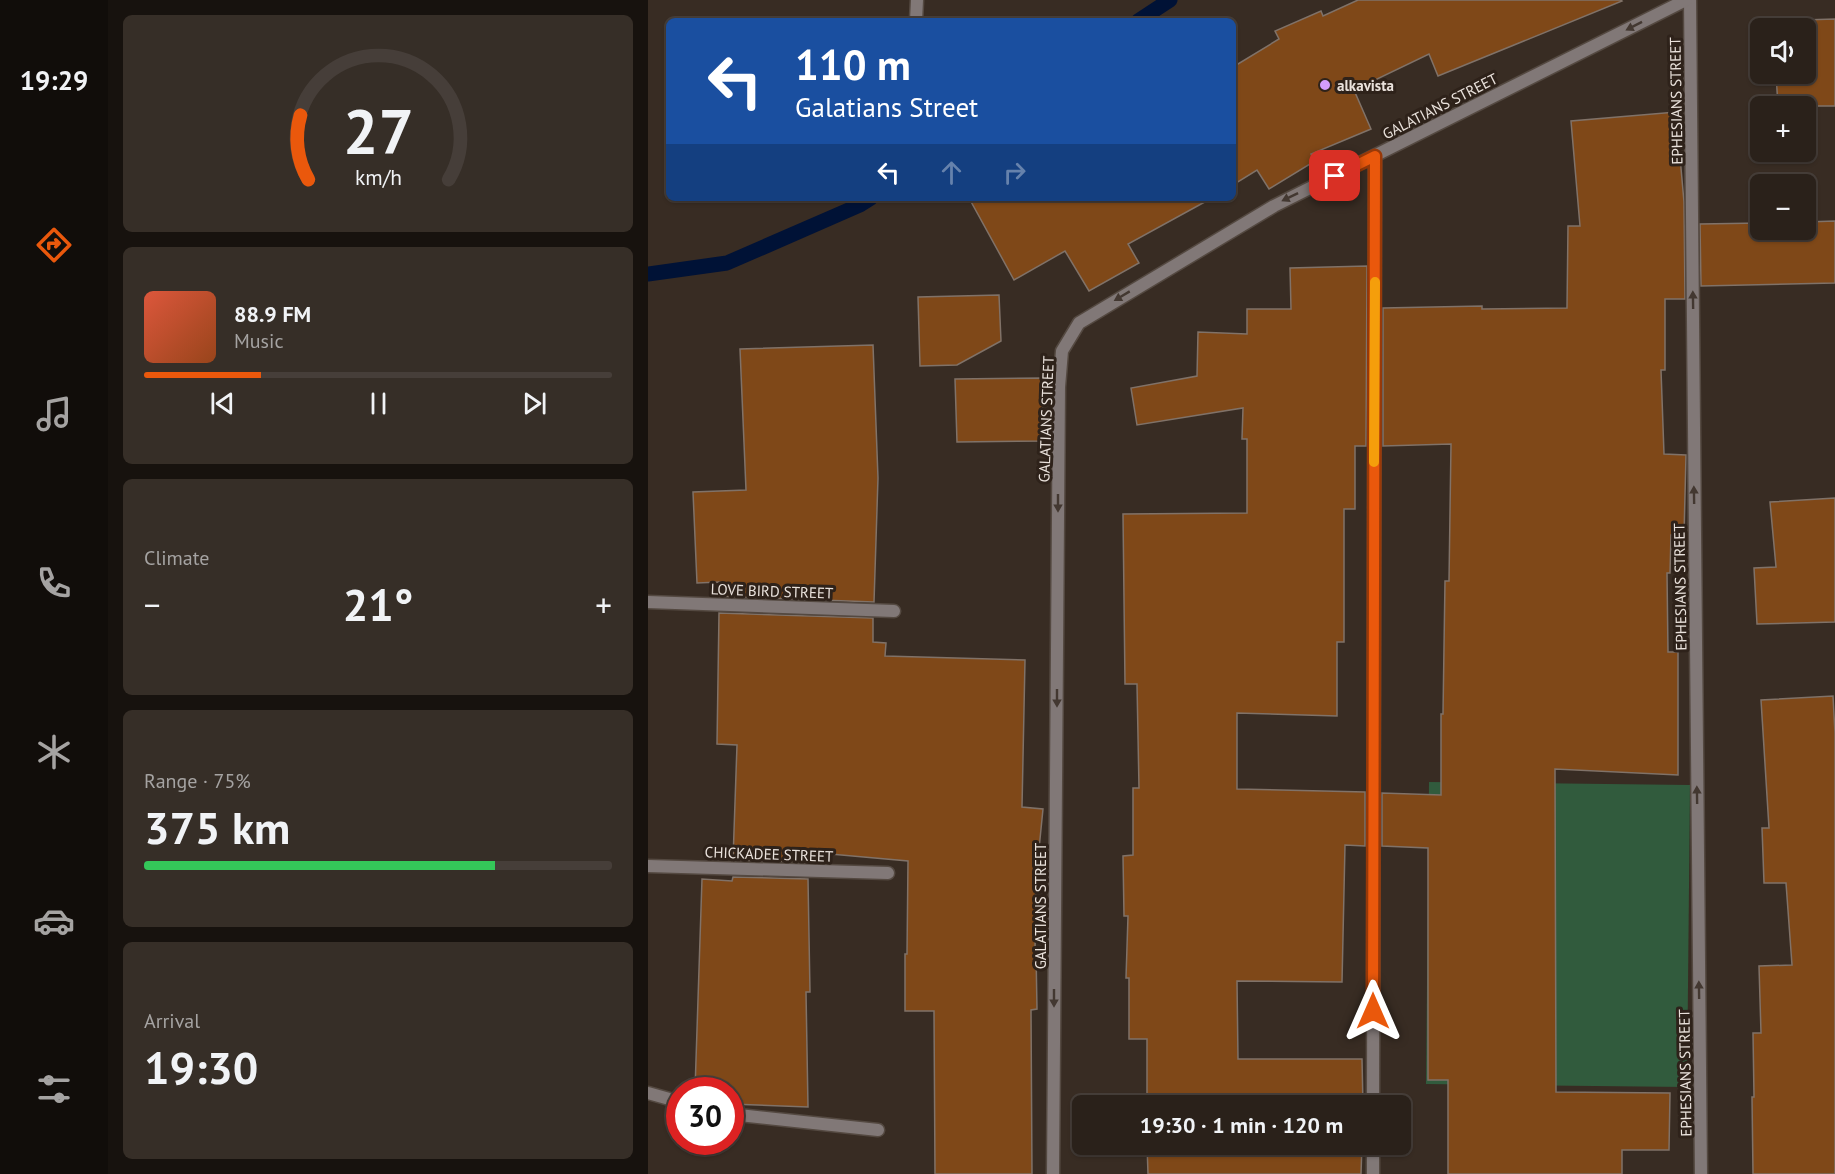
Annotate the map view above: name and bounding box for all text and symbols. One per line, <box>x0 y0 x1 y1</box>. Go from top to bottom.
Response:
map controls <box>1750 18 1816 240</box>
button: sound <box>1750 18 1816 84</box>
one-way arrow <box>1626 21 1643 31</box>
text: 110 m <box>795 37 911 92</box>
street label: EPHESIANS STREET <box>1665 37 1687 165</box>
icon: left <box>696 42 774 120</box>
text: 19:29 <box>20 63 88 97</box>
street label: GALATIANS STREET <box>1379 68 1501 143</box>
place label: alkavista <box>1337 76 1394 95</box>
marker: alkavista <box>1318 78 1332 92</box>
text: Galatians Street <box>795 90 978 124</box>
text: 27 <box>343 91 413 172</box>
button: + <box>1750 96 1816 162</box>
pin <box>1309 150 1360 201</box>
icon: left <box>872 156 905 189</box>
icon: ahead <box>935 156 968 189</box>
icon: right <box>998 156 1031 189</box>
icon: arrive <box>1318 159 1351 192</box>
text: km/h <box>354 164 401 192</box>
button: − <box>1750 174 1816 240</box>
one-way arrow <box>1282 193 1299 202</box>
icon: directions <box>33 224 75 266</box>
one-way arrow <box>1688 290 1697 309</box>
one-way arrow <box>1113 291 1130 301</box>
text: 88.9 FM <box>234 300 311 328</box>
text: Music <box>234 328 283 354</box>
street label: GALATIANS STREET <box>1034 355 1058 483</box>
icon: previous <box>206 387 239 420</box>
icon: pause <box>362 387 395 420</box>
icon: next <box>518 387 551 420</box>
icon: music <box>33 393 75 435</box>
one-way arrow <box>1689 485 1699 504</box>
one-way arrow <box>1053 493 1063 512</box>
street label: EPHESIANS STREET <box>1669 523 1691 651</box>
text: Climate <box>144 545 210 571</box>
icon: phone <box>33 562 75 604</box>
text: 21° <box>343 575 413 633</box>
street label: LOVE BIRD STREET <box>710 579 834 603</box>
text: − <box>144 583 161 626</box>
text: + <box>595 583 612 626</box>
one-way arrow <box>1052 688 1062 707</box>
icon: climate <box>33 731 75 773</box>
text: Range · 75% <box>144 768 251 794</box>
one-way arrow <box>1692 785 1702 804</box>
text: 375 km <box>144 798 290 856</box>
street label: CHICKADEE STREET <box>704 842 834 866</box>
street label: GALATIANS STREET <box>1031 842 1050 969</box>
icon: car <box>33 900 75 942</box>
position arrow <box>1341 979 1405 1043</box>
one-way arrow <box>1694 980 1704 999</box>
one-way arrow <box>1049 988 1059 1007</box>
text: Arrival <box>144 1008 200 1034</box>
street label: EPHESIANS STREET <box>1674 1009 1696 1137</box>
text: 19:30 <box>144 1038 258 1096</box>
icon: filters <box>33 1068 75 1110</box>
speed limit sign: 30 <box>666 1077 744 1155</box>
text: 19:30 · 1 min · 120 m <box>1140 1111 1343 1139</box>

